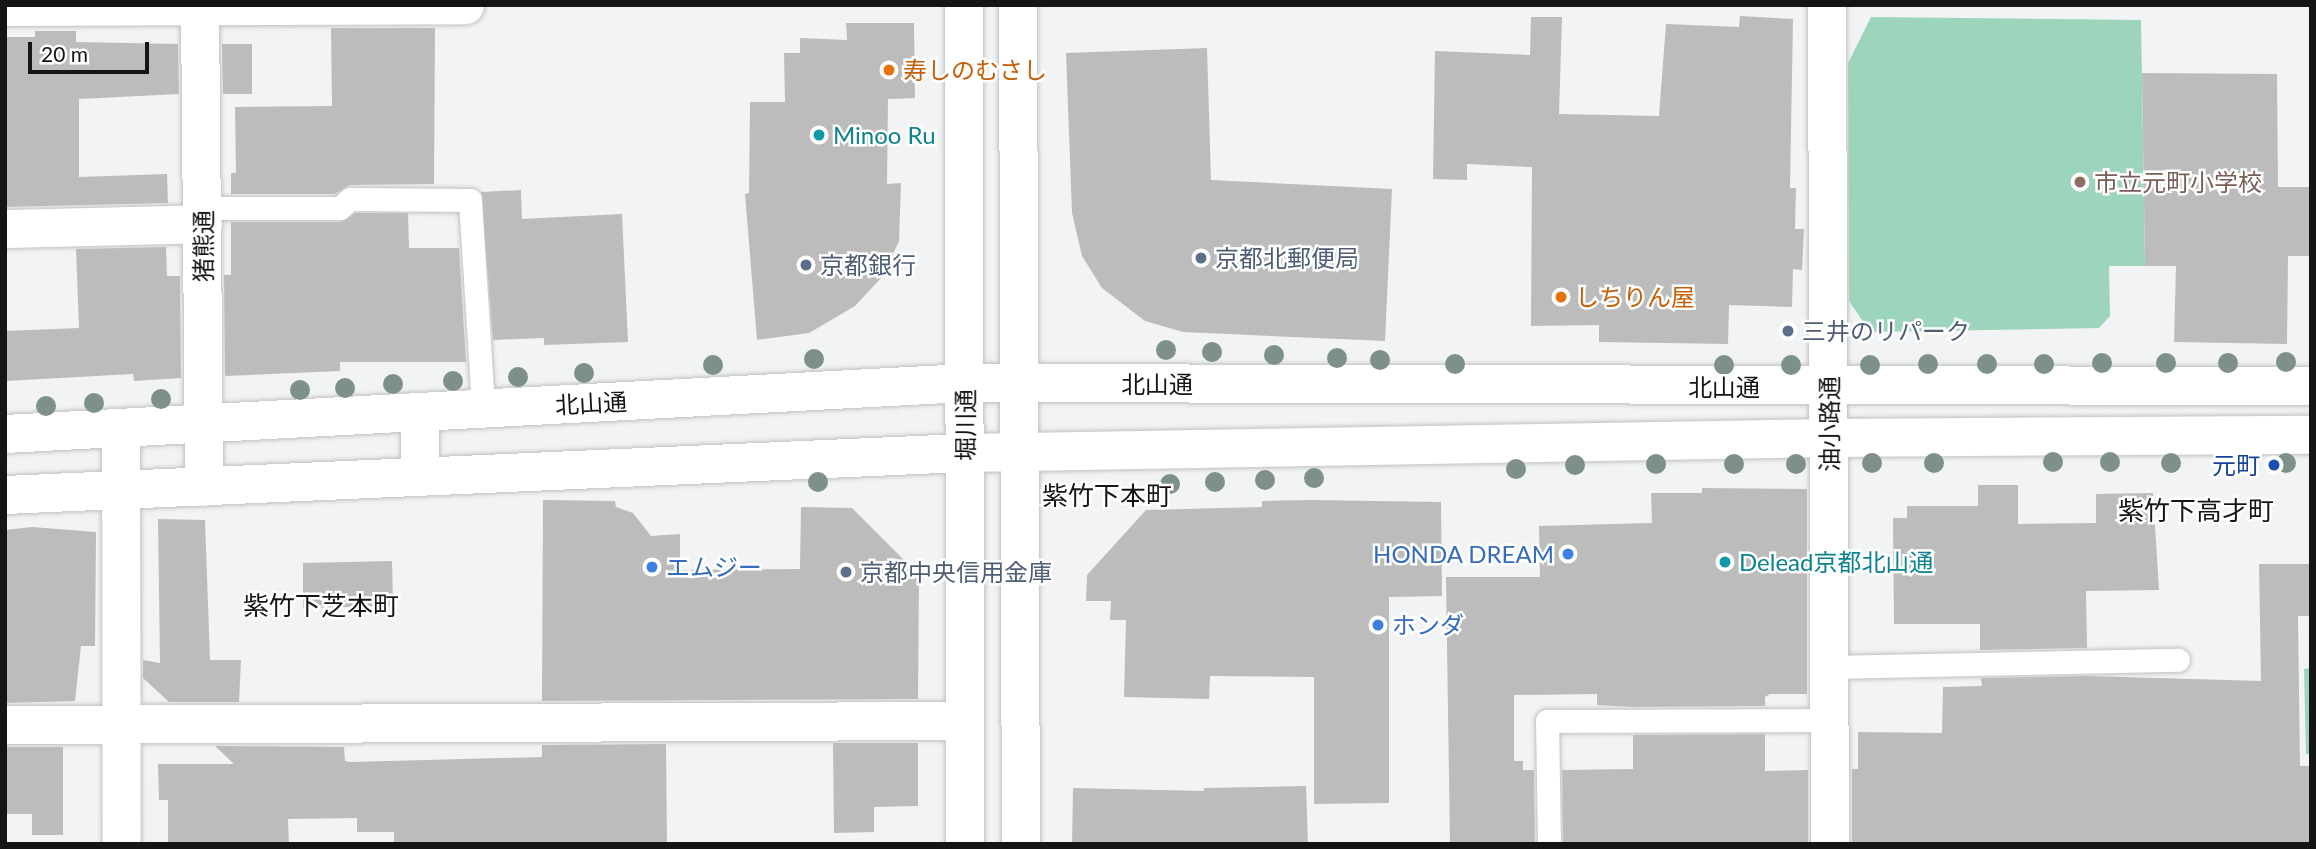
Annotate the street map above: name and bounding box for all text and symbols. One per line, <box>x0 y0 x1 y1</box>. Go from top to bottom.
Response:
scale bar <box>32 28 152 72</box>
text: 20 m <box>41 41 88 66</box>
place label: 寿しのむさし <box>903 56 1047 84</box>
marker: 寿しのむさし <box>881 62 897 78</box>
place label: Minoo Ru <box>833 121 936 149</box>
marker: Minoo Ru <box>811 127 827 143</box>
place label: 市立元町小学校 <box>2094 168 2262 196</box>
marker: 市立元町小学校 <box>2072 174 2088 190</box>
street label: 猪熊通 <box>189 210 217 282</box>
place label: 京都北郵便局 <box>1215 244 1359 272</box>
marker: 京都北郵便局 <box>1193 250 1209 266</box>
place label: 京都銀行 <box>820 251 916 279</box>
marker: 京都銀行 <box>798 257 814 273</box>
place label: しちりん屋 <box>1575 283 1695 311</box>
marker: しちりん屋 <box>1553 289 1569 305</box>
place label: 三井のリパーク <box>1802 317 1970 345</box>
marker: 三井のリパーク <box>1780 323 1796 339</box>
street label: 北山通 <box>1121 370 1193 398</box>
street label: 北山通 <box>1688 373 1760 401</box>
street label: 油小路通 <box>1815 376 1843 472</box>
street label: 北山通 <box>554 387 628 419</box>
street label: 堀川通 <box>951 389 979 461</box>
place label: 元町 <box>2212 451 2260 479</box>
marker: 元町 <box>2266 457 2282 473</box>
district label: 紫竹下本町 <box>1042 480 1172 512</box>
district label: 紫竹下高才町 <box>2118 495 2274 527</box>
place label: HONDA DREAM <box>1372 540 1554 568</box>
marker: HONDA DREAM <box>1560 546 1576 562</box>
place label: Delead京都北山通 <box>1739 548 1933 576</box>
place label: エムジー <box>666 553 762 581</box>
marker: Delead京都北山通 <box>1717 554 1733 570</box>
place label: 京都中央信用金庫 <box>860 558 1052 586</box>
marker: エムジー <box>644 559 660 575</box>
marker: 京都中央信用金庫 <box>838 564 854 580</box>
district label: 紫竹下芝本町 <box>243 590 399 622</box>
place label: ホンダ <box>1392 611 1464 639</box>
marker: ホンダ <box>1370 617 1386 633</box>

